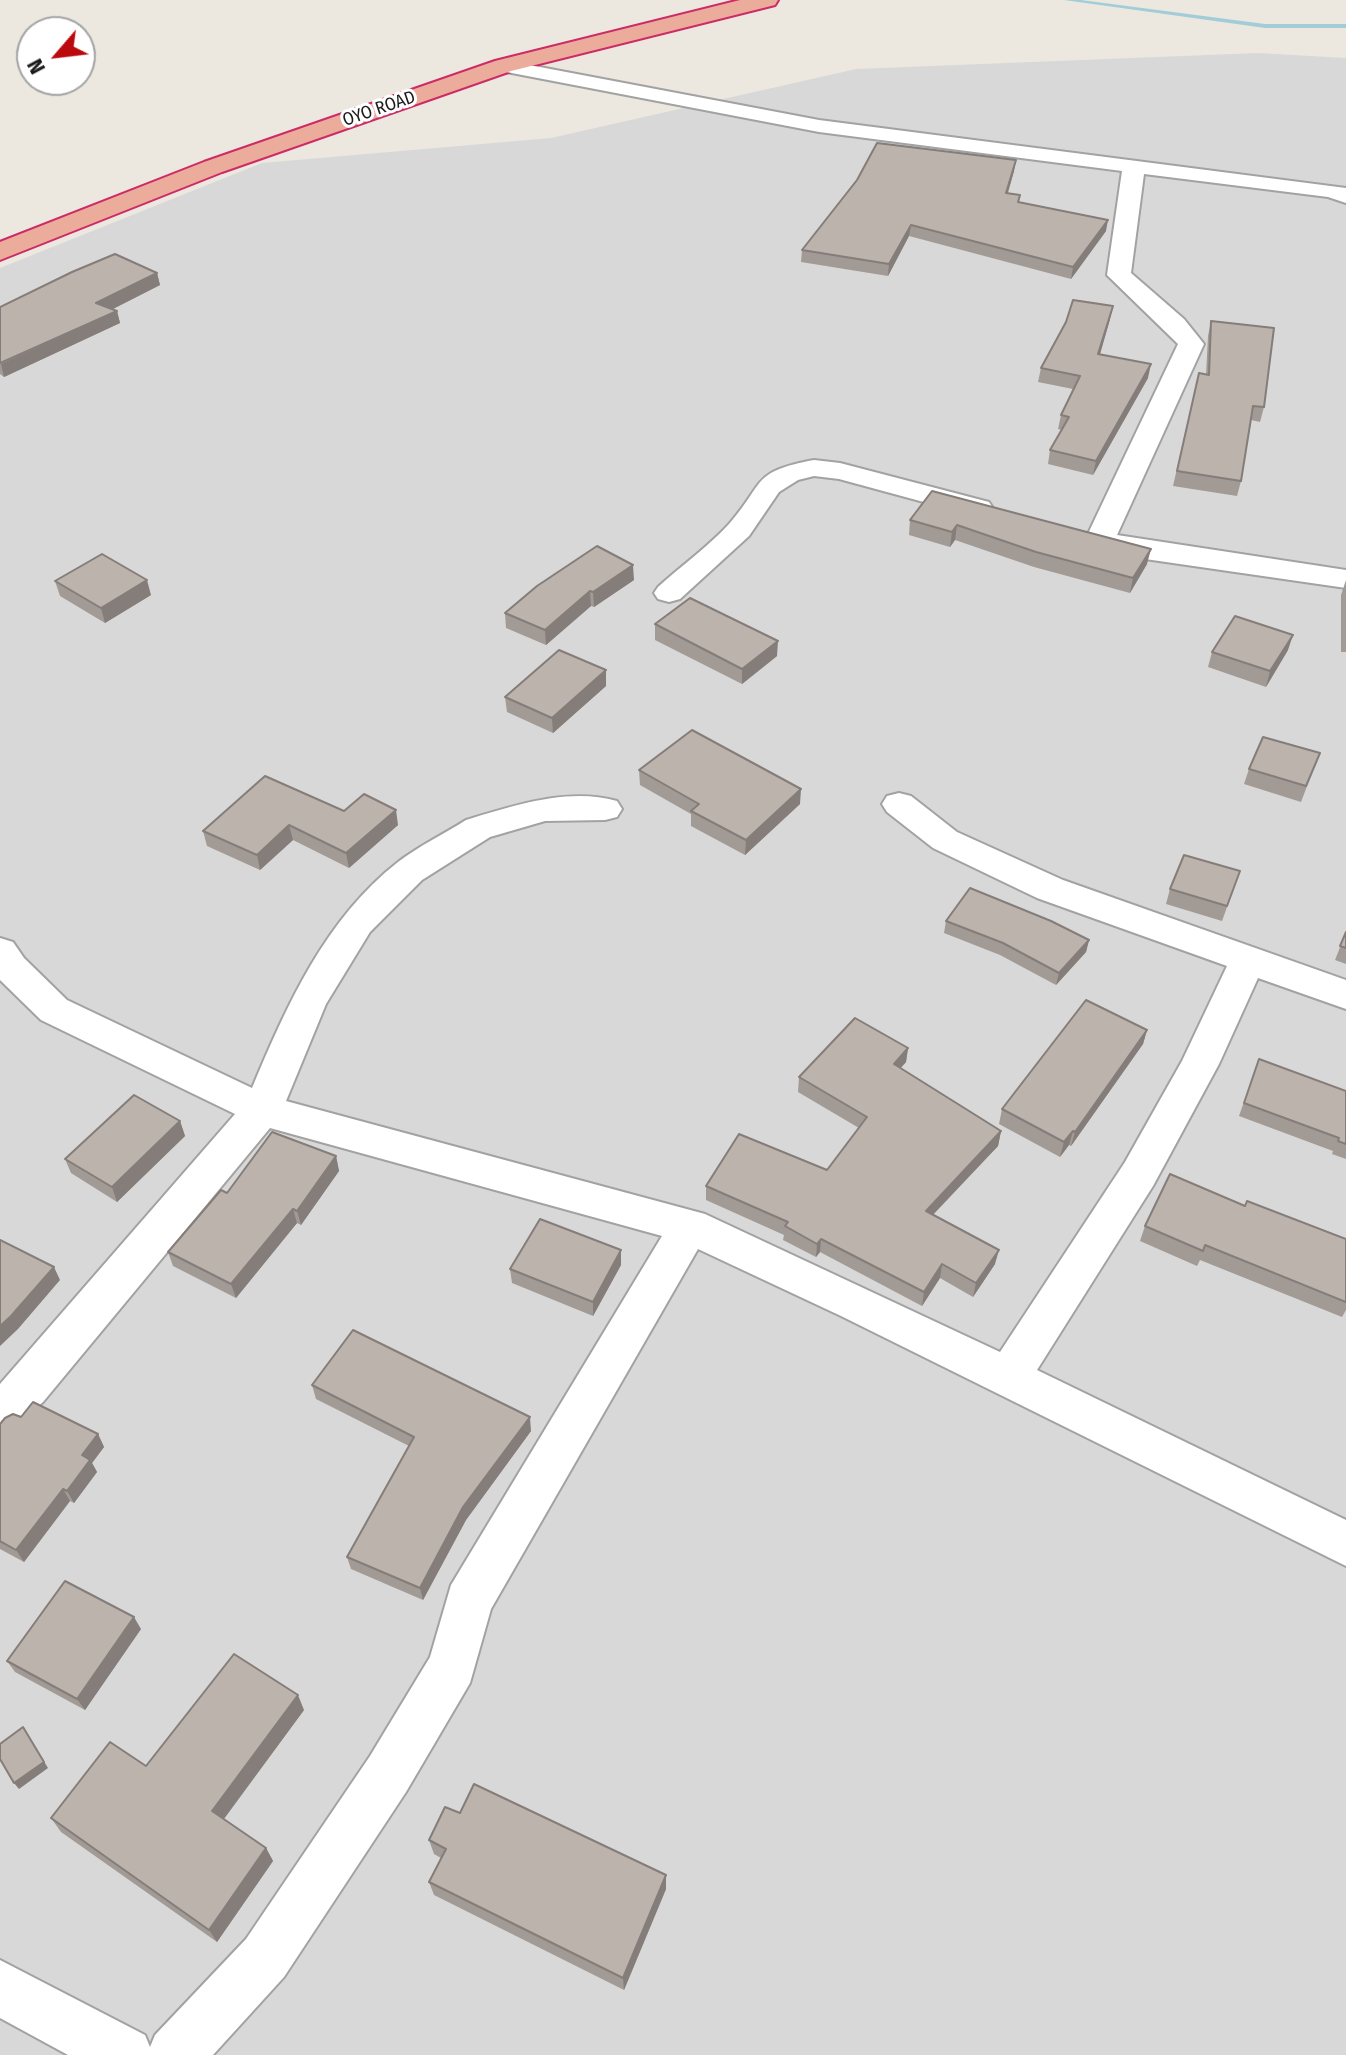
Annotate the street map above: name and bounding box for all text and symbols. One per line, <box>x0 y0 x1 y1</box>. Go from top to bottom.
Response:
north arrow <box>16 16 96 96</box>
text: N <box>21 54 51 79</box>
street label: OYO ROAD <box>340 87 418 131</box>

